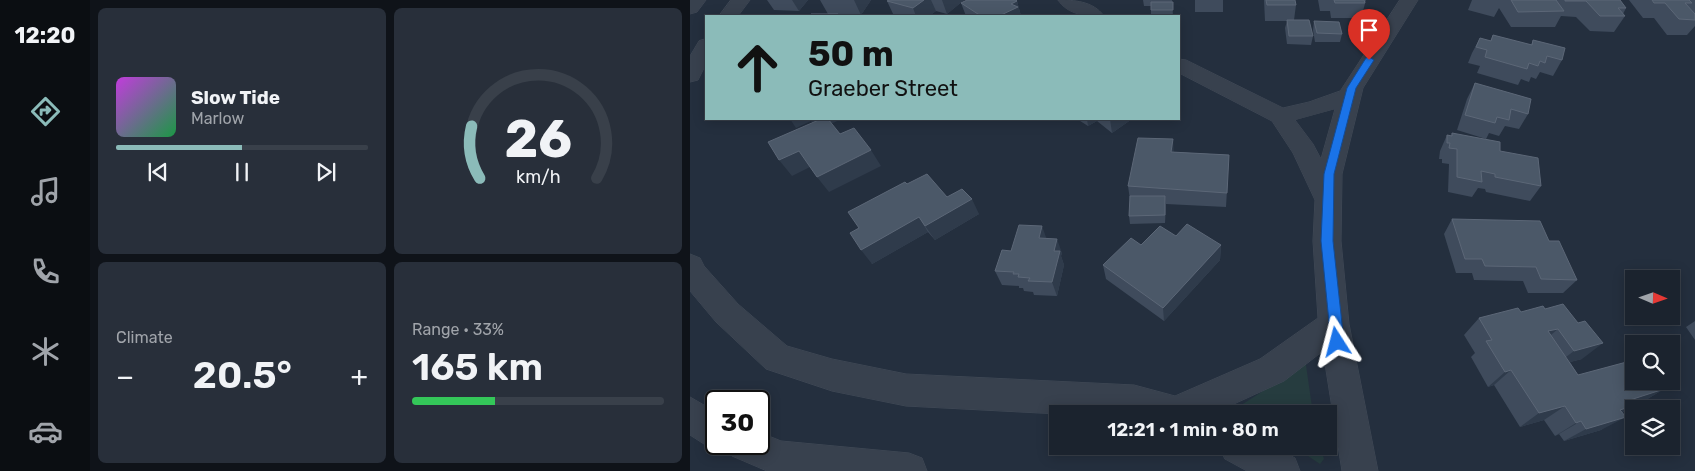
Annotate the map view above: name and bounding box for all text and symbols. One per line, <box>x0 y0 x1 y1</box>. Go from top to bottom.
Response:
pin <box>1348 9 1390 60</box>
icon: arrive <box>1355 16 1383 44</box>
text: 12:20 <box>15 22 75 49</box>
text: 50 m <box>808 33 894 75</box>
icon: ahead <box>725 35 790 100</box>
text: Graeber Street <box>808 75 958 102</box>
text: Slow Tide <box>191 86 280 109</box>
icon: directions <box>28 94 63 129</box>
text: 26 <box>504 108 572 170</box>
text: Marlow <box>191 109 244 128</box>
icon: previous <box>144 158 172 186</box>
icon: pause <box>228 158 256 186</box>
icon: next <box>312 158 340 186</box>
text: km/h <box>516 166 560 187</box>
icon: music <box>28 174 63 209</box>
icon: phone <box>28 254 63 289</box>
north arrow <box>1625 270 1680 325</box>
map controls <box>1625 270 1680 455</box>
position arrow <box>1310 315 1362 367</box>
text: Range · 33% <box>412 320 504 339</box>
text: Climate <box>116 328 173 347</box>
icon: climate <box>28 334 63 369</box>
button: search <box>1625 335 1680 390</box>
text: 165 km <box>412 344 543 390</box>
text: 20.5° <box>193 352 292 398</box>
text: − <box>116 360 134 393</box>
text: + <box>351 360 368 393</box>
speed limit sign: 30 <box>705 390 770 455</box>
button: layers <box>1625 400 1680 455</box>
icon: car <box>28 414 63 449</box>
text: 12:21 · 1 min · 80 m <box>1107 418 1279 441</box>

